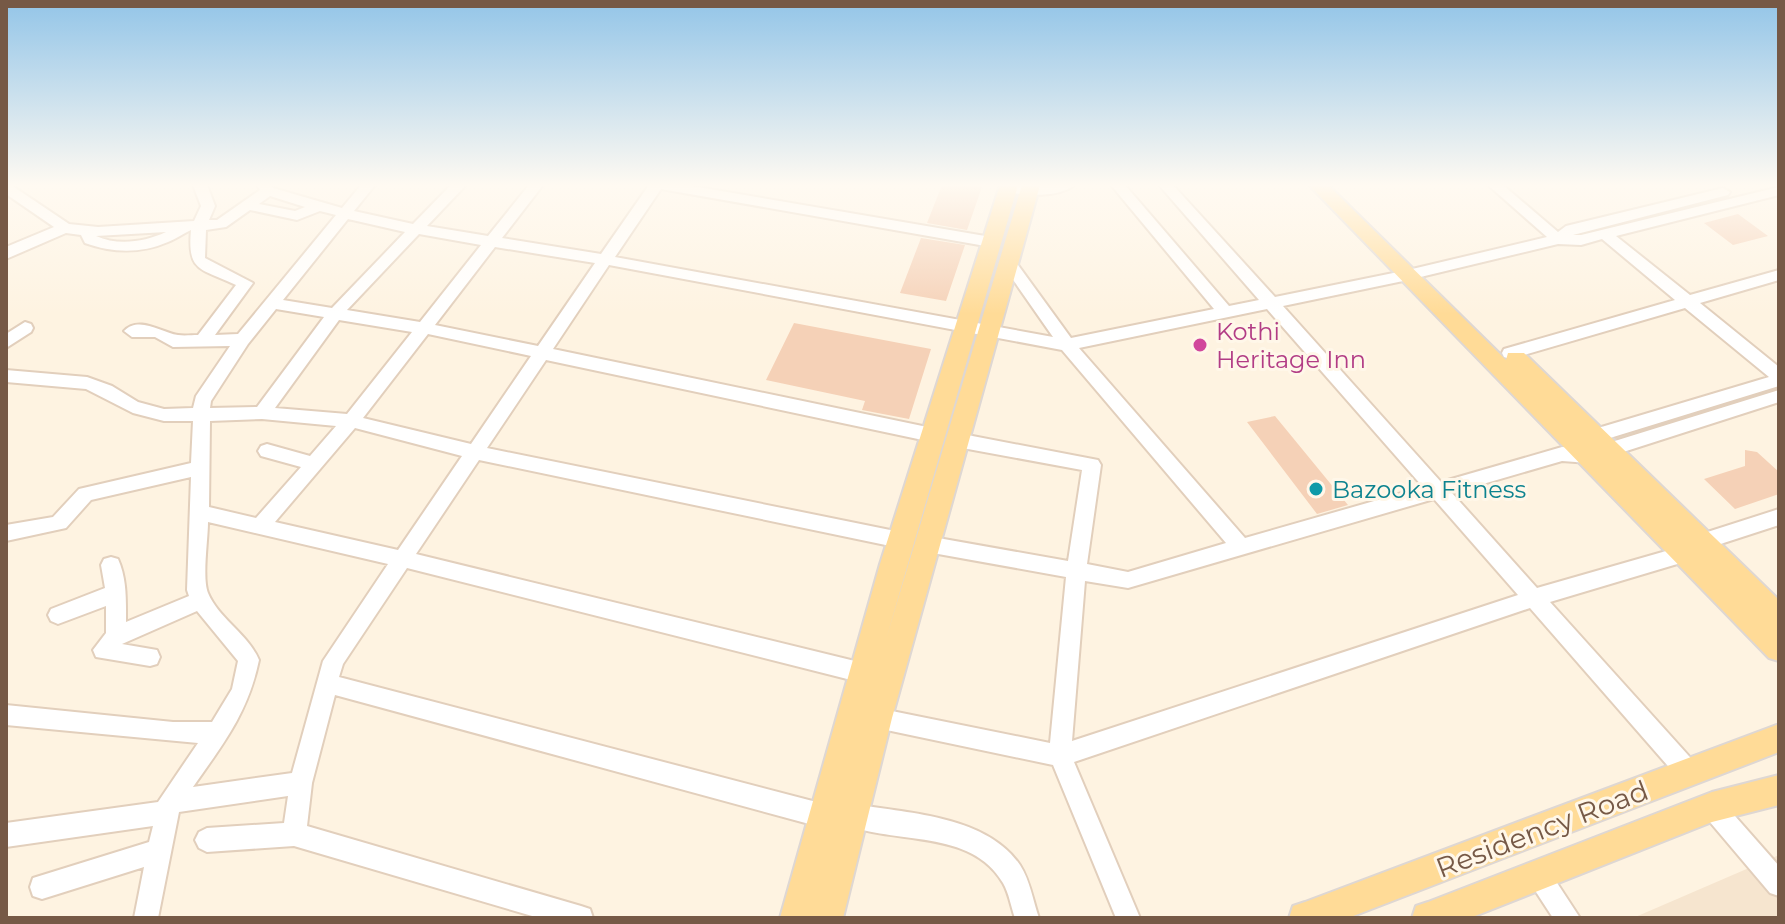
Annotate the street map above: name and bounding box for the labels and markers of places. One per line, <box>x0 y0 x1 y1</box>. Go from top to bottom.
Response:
place label: Kothi Heritage Inn <box>1216 317 1366 374</box>
marker: Kothi Heritage Inn <box>1191 336 1209 354</box>
place label: Bazooka Fitness <box>1332 475 1526 504</box>
marker: Bazooka Fitness <box>1307 480 1325 498</box>

